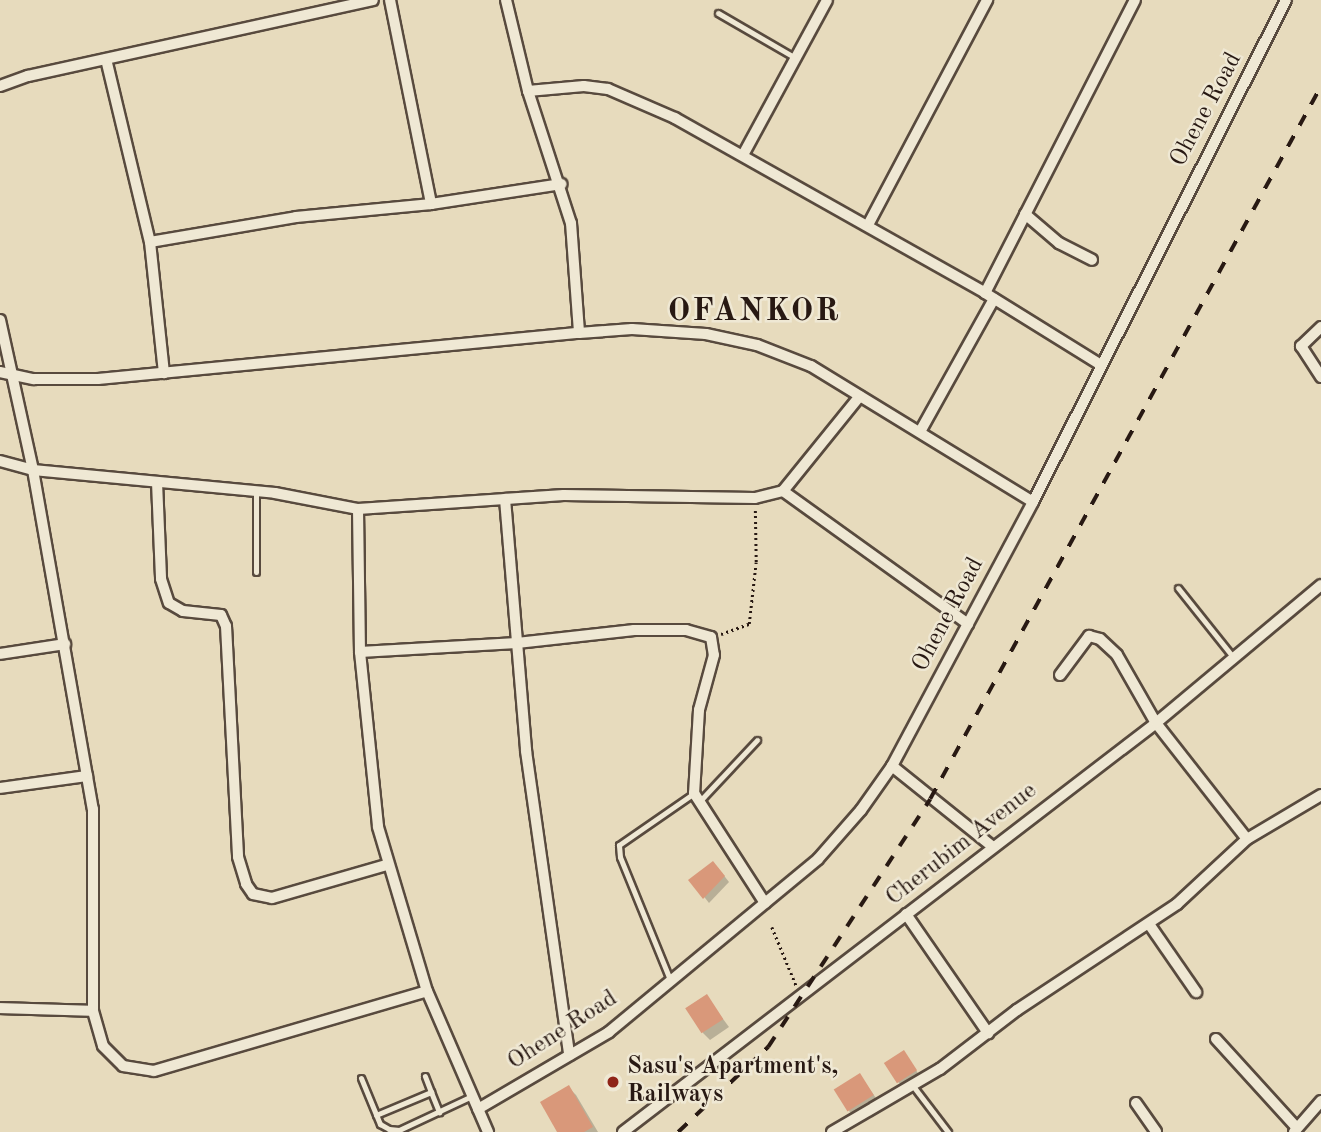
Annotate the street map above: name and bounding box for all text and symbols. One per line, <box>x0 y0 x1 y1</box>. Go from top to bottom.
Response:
street label: Ohene Road <box>1165 48 1249 172</box>
district label: OFANKOR <box>668 293 840 331</box>
street label: Ohene Road <box>907 553 991 677</box>
street label: Cherubim Avenue <box>881 777 1043 913</box>
street label: Ohene Road <box>503 985 623 1077</box>
place label: Sasu's Apartment's, Railways <box>627 1054 838 1110</box>
marker: Sasu's Apartment's, Railways <box>605 1074 621 1090</box>

